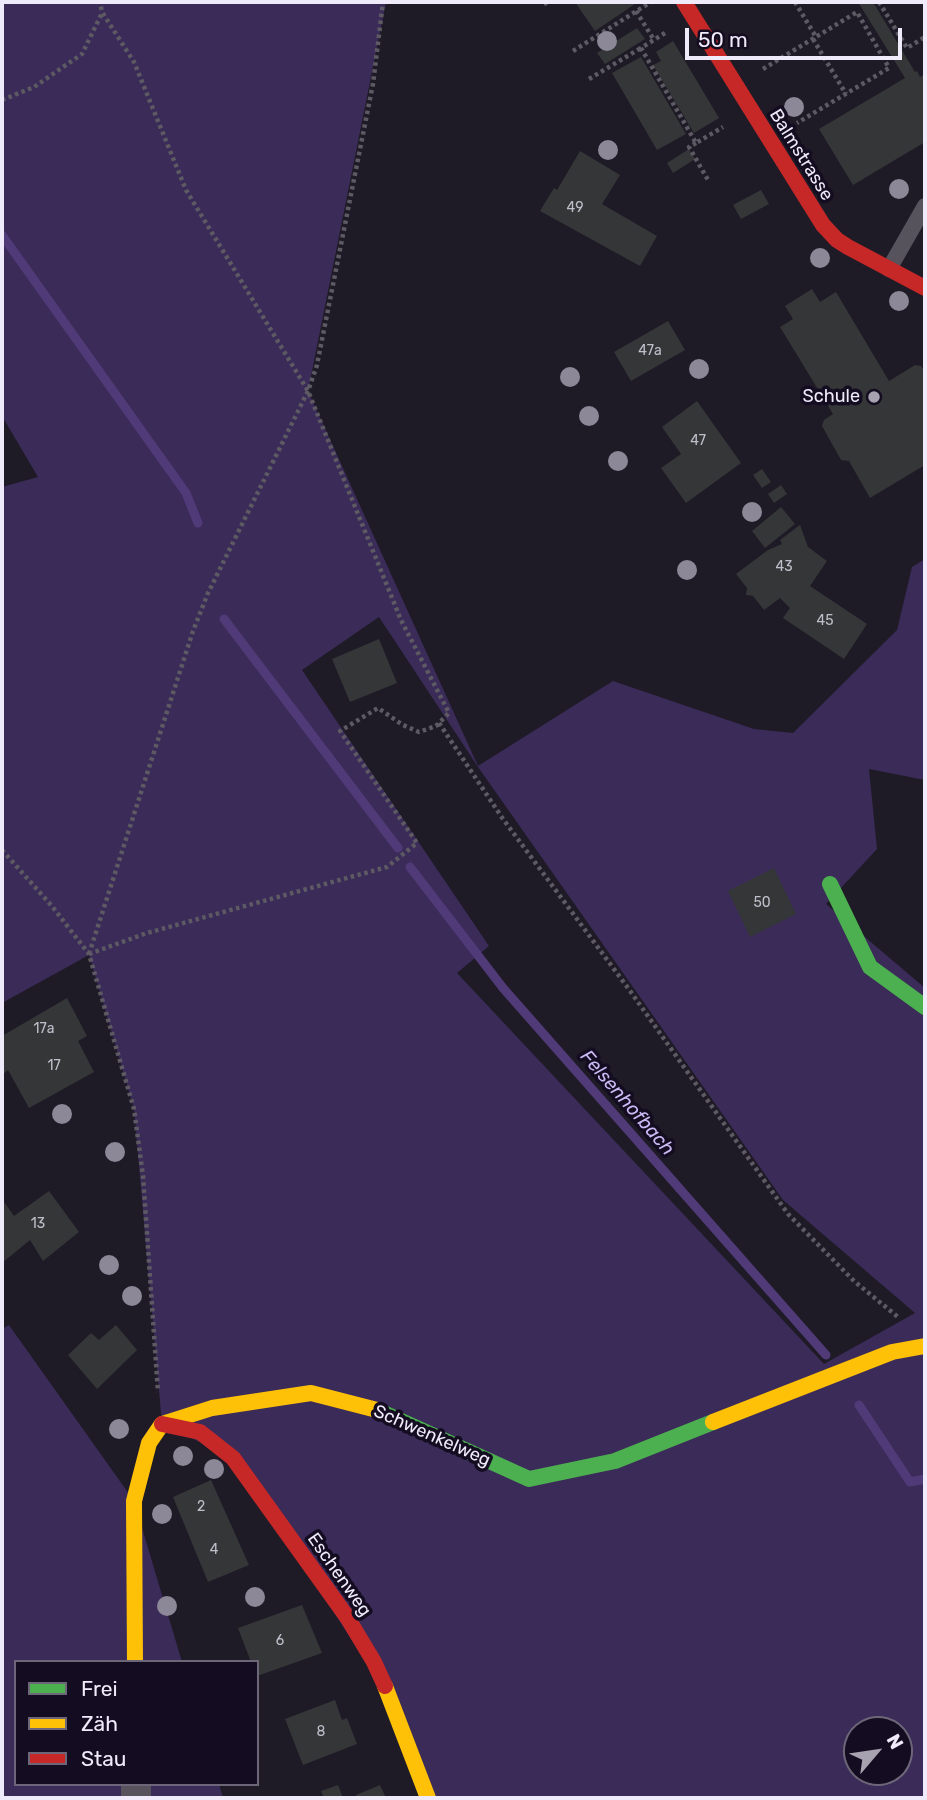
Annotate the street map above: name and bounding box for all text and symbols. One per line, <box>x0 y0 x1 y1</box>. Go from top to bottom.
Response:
scale bar <box>689 14 906 58</box>
text: 50 m <box>698 27 748 52</box>
street label: Balmstrasse <box>764 105 838 205</box>
house number: 49 <box>567 200 583 216</box>
house number: 47a <box>638 343 662 359</box>
place label: Schule <box>803 386 860 408</box>
marker: Schule <box>866 389 882 405</box>
house number: 47 <box>690 433 706 449</box>
house number: 43 <box>775 559 793 575</box>
house number: 45 <box>816 613 834 629</box>
house number: 50 <box>753 895 771 911</box>
house number: 17a <box>34 1021 54 1037</box>
water label: Felsenhofbach <box>575 1046 679 1160</box>
house number: 17 <box>47 1058 61 1074</box>
house number: 13 <box>31 1216 45 1232</box>
street label: Schwenkelweg <box>370 1401 494 1471</box>
house number: 2 <box>197 1499 205 1515</box>
street label: Eschenweg <box>302 1529 376 1621</box>
house number: 4 <box>210 1542 218 1558</box>
house number: 6 <box>276 1633 284 1649</box>
legend <box>14 1660 259 1786</box>
text: Frei <box>81 1676 118 1701</box>
text: Zäh <box>81 1711 118 1736</box>
north arrow <box>843 1716 913 1786</box>
house number: 8 <box>317 1724 325 1740</box>
text: N <box>882 1730 908 1753</box>
text: Stau <box>81 1746 127 1771</box>

